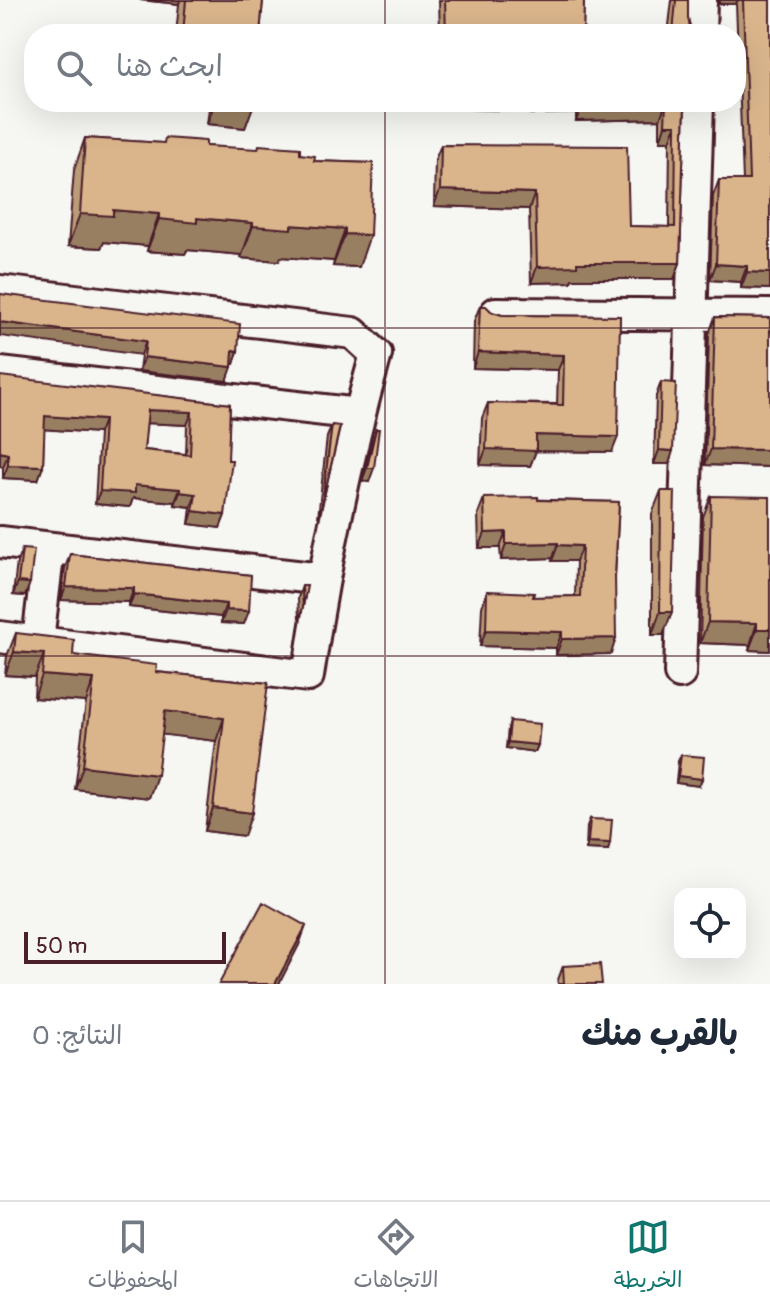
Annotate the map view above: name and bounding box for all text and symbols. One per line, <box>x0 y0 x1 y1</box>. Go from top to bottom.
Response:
search box <box>24 24 746 112</box>
icon: search <box>52 46 96 90</box>
text: ابحث هنا <box>116 48 223 85</box>
map controls <box>674 888 746 960</box>
button: locate <box>674 888 746 960</box>
scale bar <box>24 928 226 964</box>
text: 50 m <box>36 932 87 960</box>
text: بالقرب منك <box>582 1013 738 1056</box>
text: النتائج: 0 <box>32 1020 122 1052</box>
tab: المحفوظات <box>88 1215 178 1299</box>
tab: الاتجاهات <box>354 1215 438 1299</box>
tab: الخريطة <box>614 1215 682 1299</box>

